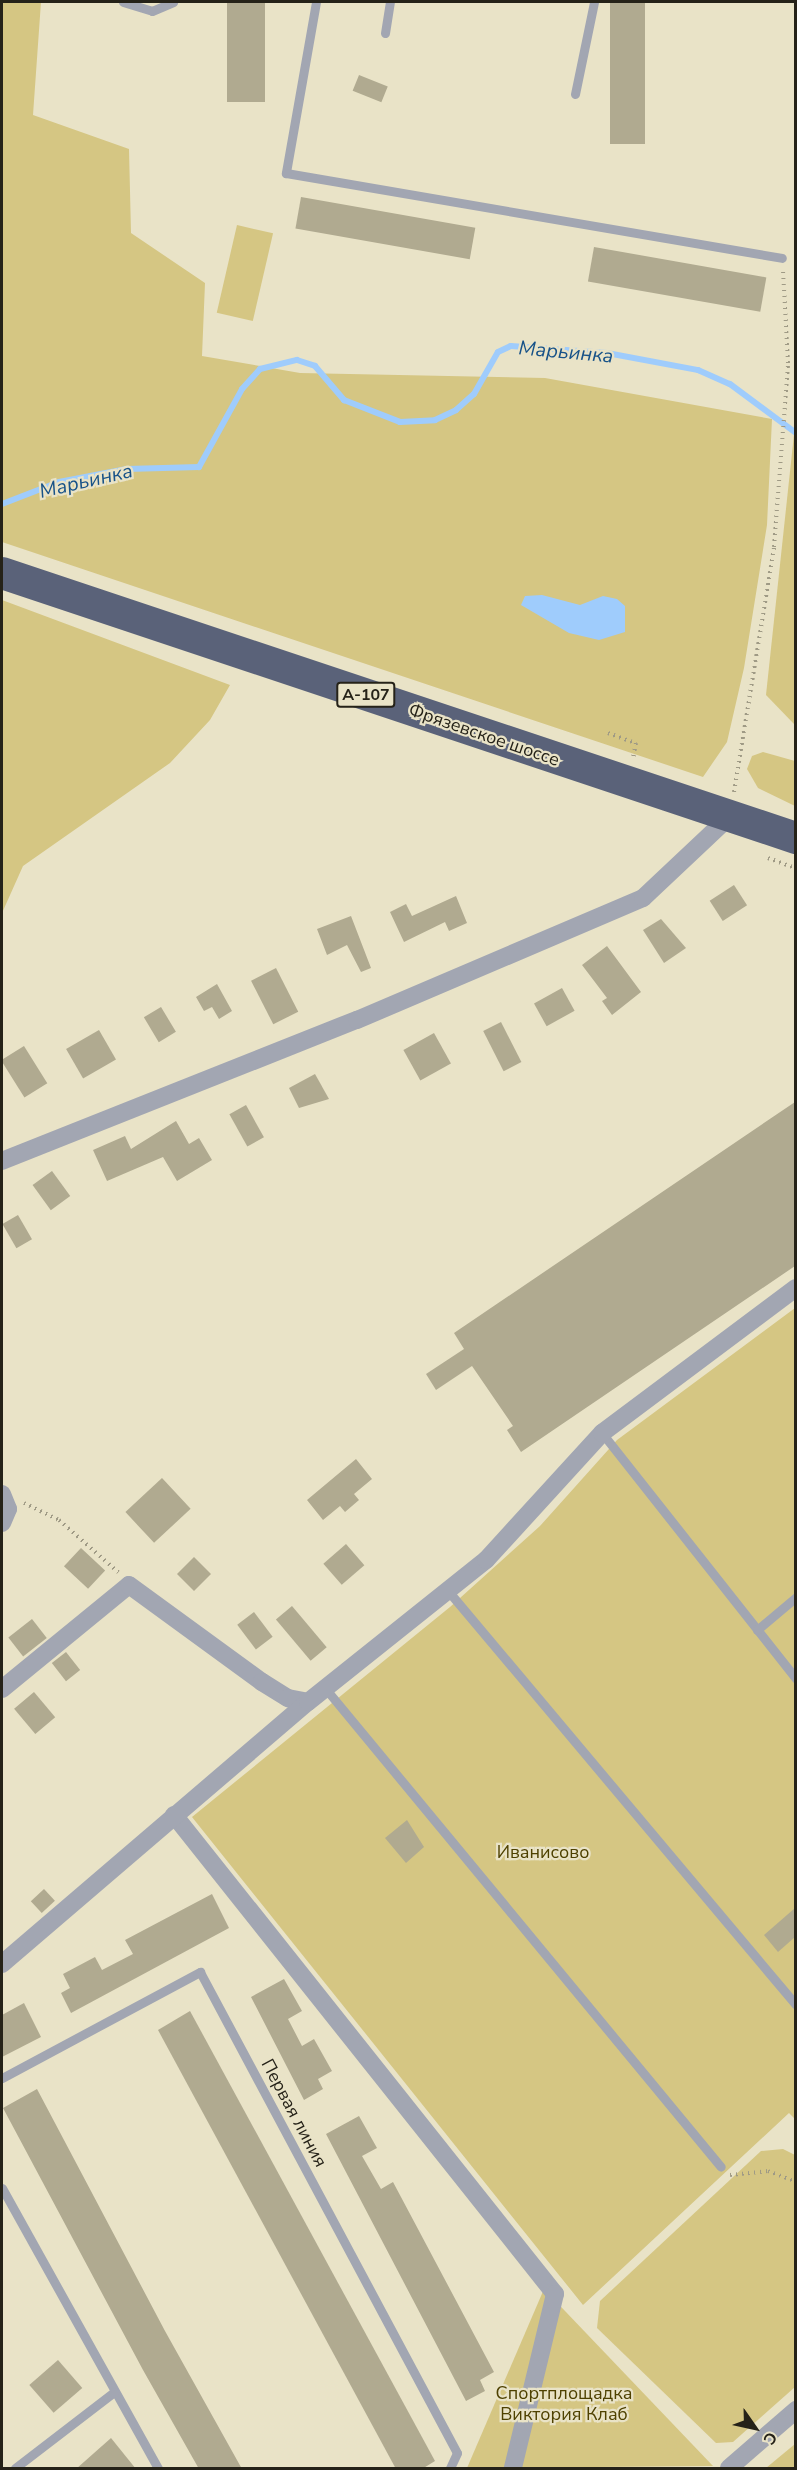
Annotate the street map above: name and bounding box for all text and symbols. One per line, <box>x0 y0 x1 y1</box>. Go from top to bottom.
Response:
water label: Марьинка <box>518 336 614 368</box>
water label: Марьинка <box>37 459 135 503</box>
road number: А-107 <box>336 682 396 708</box>
street label: Фрязевское шоссе <box>406 699 562 771</box>
park label: Иванисово <box>497 1841 589 1863</box>
street label: Первая линия <box>256 2055 332 2171</box>
park label: Спортплощадка Виктория Клаб <box>496 2383 632 2426</box>
north arrow <box>725 2398 785 2458</box>
text: С <box>758 2427 782 2449</box>

